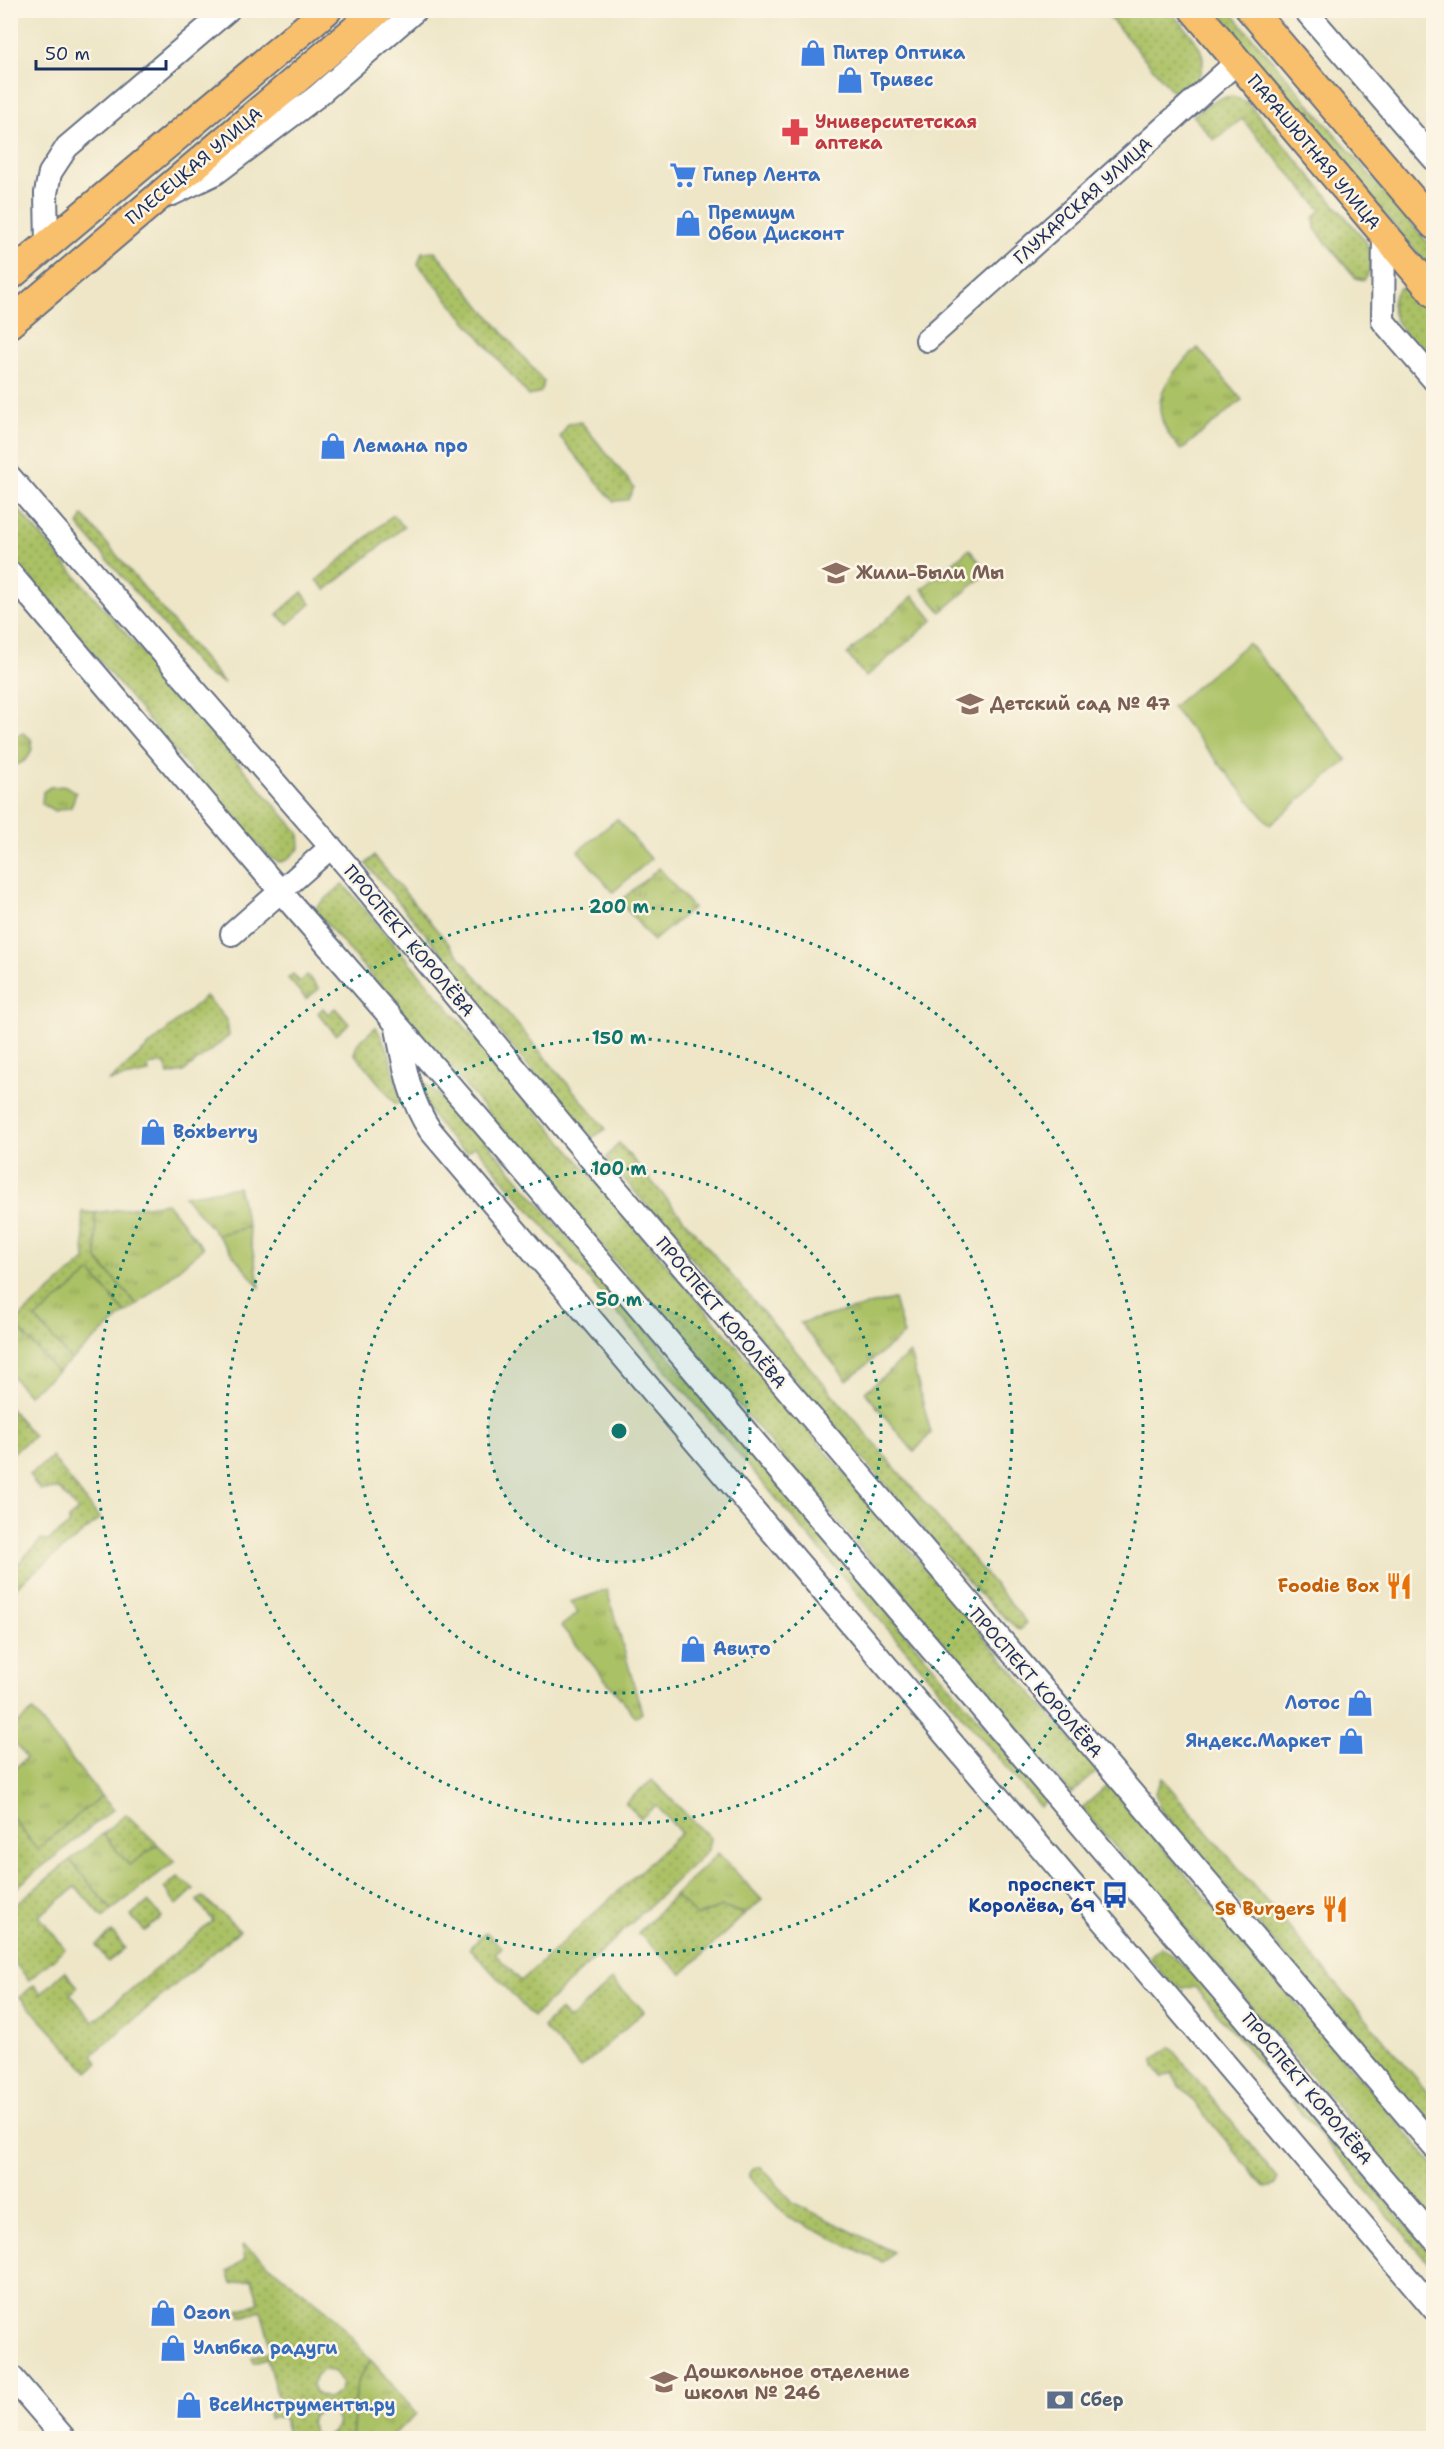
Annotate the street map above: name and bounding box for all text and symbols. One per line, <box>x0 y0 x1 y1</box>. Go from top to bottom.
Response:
scale bar <box>36 33 166 71</box>
shop icon: Питер Оптика <box>798 38 828 68</box>
place label: Питер Оптика <box>833 41 966 65</box>
text: 50 m <box>45 42 90 66</box>
shop icon: Тривес <box>835 65 865 95</box>
place label: Тривес <box>870 68 934 92</box>
street label: ПАРАШЮТНАЯ УЛИЦА <box>1242 69 1386 235</box>
street label: ПЛЕСЕЦКАЯ УЛИЦА <box>121 102 267 230</box>
place label: Университетская аптека <box>815 110 977 155</box>
pharmacy icon: Университетская аптека <box>780 117 810 147</box>
street label: ГЛУХАРСКАЯ УЛИЦА <box>1009 132 1157 270</box>
supermarket icon: Гипер Лента <box>668 160 698 190</box>
place label: Гипер Лента <box>703 163 821 187</box>
place label: Премиум Обои Дисконт <box>708 201 844 246</box>
shop icon: Премиум Обои Дисконт <box>673 208 703 238</box>
shop icon: Лемана про <box>318 431 348 461</box>
place label: Лемана про <box>353 434 468 458</box>
school or university icon: Жили-Были Мы <box>821 558 851 588</box>
place label: Жили-Были Мы <box>856 561 1004 585</box>
school or university icon: Детский сад № 47 <box>955 689 985 719</box>
place label: Детский сад № 47 <box>990 692 1171 716</box>
street label: ПРОСПЕКТ КОРОЛЁВА <box>338 860 480 1022</box>
text: 200 m <box>589 895 650 919</box>
text: 150 m <box>592 1026 647 1050</box>
shop icon: Boxberry <box>138 1117 168 1147</box>
place label: Boxberry <box>173 1120 258 1144</box>
text: 100 m <box>591 1157 647 1181</box>
street label: ПРОСПЕКТ КОРОЛЁВА <box>650 1232 792 1394</box>
text: 50 m <box>596 1288 643 1312</box>
centre of rings <box>609 1421 629 1441</box>
restaurant icon: Foodie Box <box>1384 1571 1414 1601</box>
place label: Foodie Box <box>1278 1574 1379 1598</box>
street label: ПРОСПЕКТ КОРОЛЁВА <box>964 1603 1108 1763</box>
shop icon: Авито <box>678 1634 708 1664</box>
place label: Авито <box>713 1637 771 1661</box>
shop icon: Лотос <box>1345 1688 1375 1718</box>
place label: Лотос <box>1285 1691 1340 1715</box>
shop icon: Яндекс.Маркет <box>1336 1726 1366 1756</box>
place label: Яндекс.Маркет <box>1186 1729 1331 1753</box>
place label: проспект Королёва, 69 <box>969 1873 1095 1918</box>
bus stop icon: проспект Королёва, 69 <box>1100 1880 1130 1910</box>
restaurant icon: SB Burgers <box>1320 1894 1350 1924</box>
place label: SB Burgers <box>1215 1897 1315 1921</box>
street label: ПРОСПЕКТ КОРОЛЁВА <box>1236 2008 1378 2170</box>
shop icon: Ozon <box>148 2298 178 2328</box>
place label: Ozon <box>183 2301 230 2325</box>
shop icon: Улыбка радуги <box>158 2333 188 2363</box>
place label: Улыбка радуги <box>193 2336 338 2360</box>
place label: Дошкольное отделение школы № 246 <box>684 2360 910 2405</box>
school or university icon: Дошкольное отделение школы № 246 <box>649 2367 679 2397</box>
bank icon: Сбер <box>1045 2385 1075 2415</box>
place label: Сбер <box>1080 2388 1124 2412</box>
shop icon: ВсеИнструменты.ру <box>174 2390 204 2420</box>
place label: ВсеИнструменты.ру <box>209 2393 396 2417</box>

